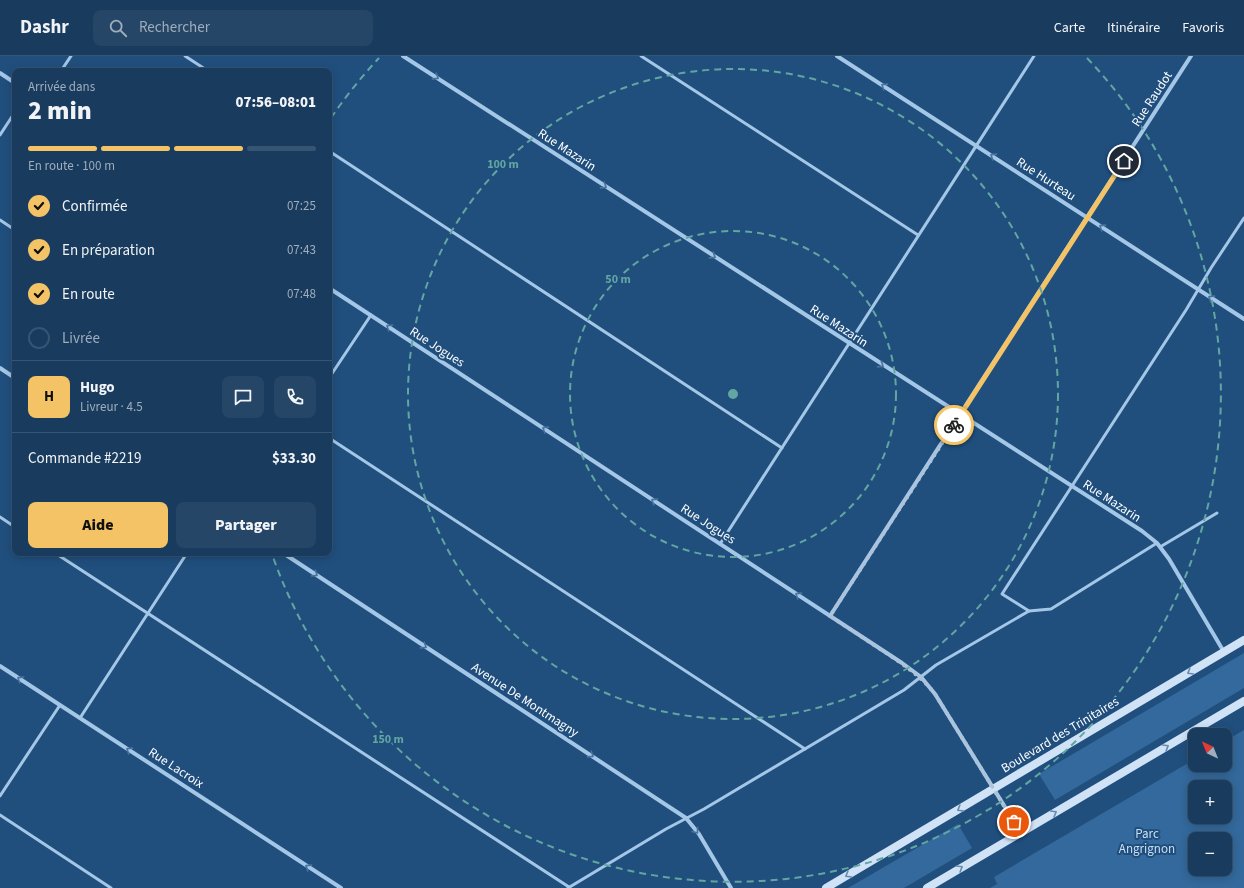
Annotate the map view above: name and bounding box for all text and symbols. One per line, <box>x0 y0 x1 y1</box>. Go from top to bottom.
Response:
search box <box>93 10 373 46</box>
text: Dashr <box>20 14 69 41</box>
icon: search <box>107 17 129 39</box>
text: Rechercher <box>139 17 210 38</box>
text: Carte <box>1054 18 1085 38</box>
text: Itinéraire <box>1107 18 1160 38</box>
text: Favoris <box>1182 18 1224 38</box>
street label: Rue Raudot <box>1127 67 1177 130</box>
one-way arrow <box>432 72 439 80</box>
text: Arrivée dans <box>28 78 95 96</box>
one-way arrow <box>881 84 888 91</box>
text: 2 min <box>28 92 92 129</box>
text: 07:56–08:01 <box>235 92 316 113</box>
street label: Rue Mazarin <box>534 124 600 176</box>
pin <box>1107 144 1141 178</box>
icon: home <box>1113 150 1135 172</box>
street label: Rue Hurteau <box>1013 153 1079 205</box>
one-way arrow <box>990 154 997 161</box>
text: 100 m <box>487 156 519 173</box>
text: En route · 100 m <box>28 157 115 175</box>
one-way arrow <box>600 181 607 188</box>
icon: check <box>28 195 50 217</box>
text: Confirmée <box>62 196 128 217</box>
text: 07:25 <box>287 197 316 215</box>
one-way arrow <box>1099 224 1106 232</box>
icon: check <box>28 239 50 261</box>
text: En préparation <box>62 240 155 261</box>
text: 07:43 <box>287 241 316 259</box>
one-way arrow <box>709 251 716 258</box>
text: 50 m <box>605 271 631 288</box>
icon: check <box>28 283 50 305</box>
text: En route <box>62 284 115 305</box>
text: 07:48 <box>287 285 316 303</box>
one-way arrow <box>1208 295 1215 302</box>
street label: Rue Mazarin <box>806 300 872 352</box>
street label: Rue Jogues <box>406 322 468 372</box>
one-way arrow <box>387 325 394 332</box>
text: Livrée <box>62 328 100 349</box>
one-way arrow <box>877 360 884 367</box>
button: chat <box>222 376 264 418</box>
button: phone <box>274 376 316 418</box>
text: Hugo <box>80 377 115 398</box>
text: H <box>44 386 54 407</box>
centre of rings <box>726 387 740 401</box>
text: Livreur · 4.5 <box>80 398 143 416</box>
courier <box>934 405 974 445</box>
icon: bike <box>943 414 965 436</box>
one-way arrow <box>542 426 549 434</box>
text: Commande #2219 <box>28 448 141 469</box>
text: $33.30 <box>272 448 316 469</box>
street label: Rue Mazarin <box>1079 475 1145 527</box>
one-way arrow <box>651 498 658 505</box>
street label: Rue Jogues <box>677 499 739 549</box>
button: Aide <box>28 502 168 548</box>
button: Partager <box>176 502 316 548</box>
one-way arrow <box>311 570 318 577</box>
one-way arrow <box>795 592 802 600</box>
one-way arrow <box>420 641 427 648</box>
street label: Avenue De Montmagny <box>468 658 582 742</box>
one-way arrow <box>1187 667 1194 674</box>
one-way arrow <box>17 677 24 684</box>
street label: Boulevard des Trinitaires <box>998 692 1123 777</box>
north arrow <box>1188 728 1232 772</box>
map controls <box>1188 728 1232 876</box>
text: 150 m <box>372 731 404 748</box>
street label: Rue Lacroix <box>145 743 207 793</box>
one-way arrow <box>1162 745 1169 752</box>
one-way arrow <box>126 747 133 755</box>
one-way arrow <box>587 750 594 758</box>
button: + <box>1188 780 1232 824</box>
one-way arrow <box>957 804 964 811</box>
pin <box>997 805 1031 839</box>
icon: bag <box>1003 811 1025 833</box>
one-way arrow <box>1050 811 1057 818</box>
park label: Parc Angrignon <box>1119 825 1175 858</box>
one-way arrow <box>692 826 699 833</box>
button: − <box>1188 832 1232 876</box>
one-way arrow <box>306 864 313 871</box>
one-way arrow <box>956 866 963 873</box>
one-way arrow <box>845 870 852 877</box>

